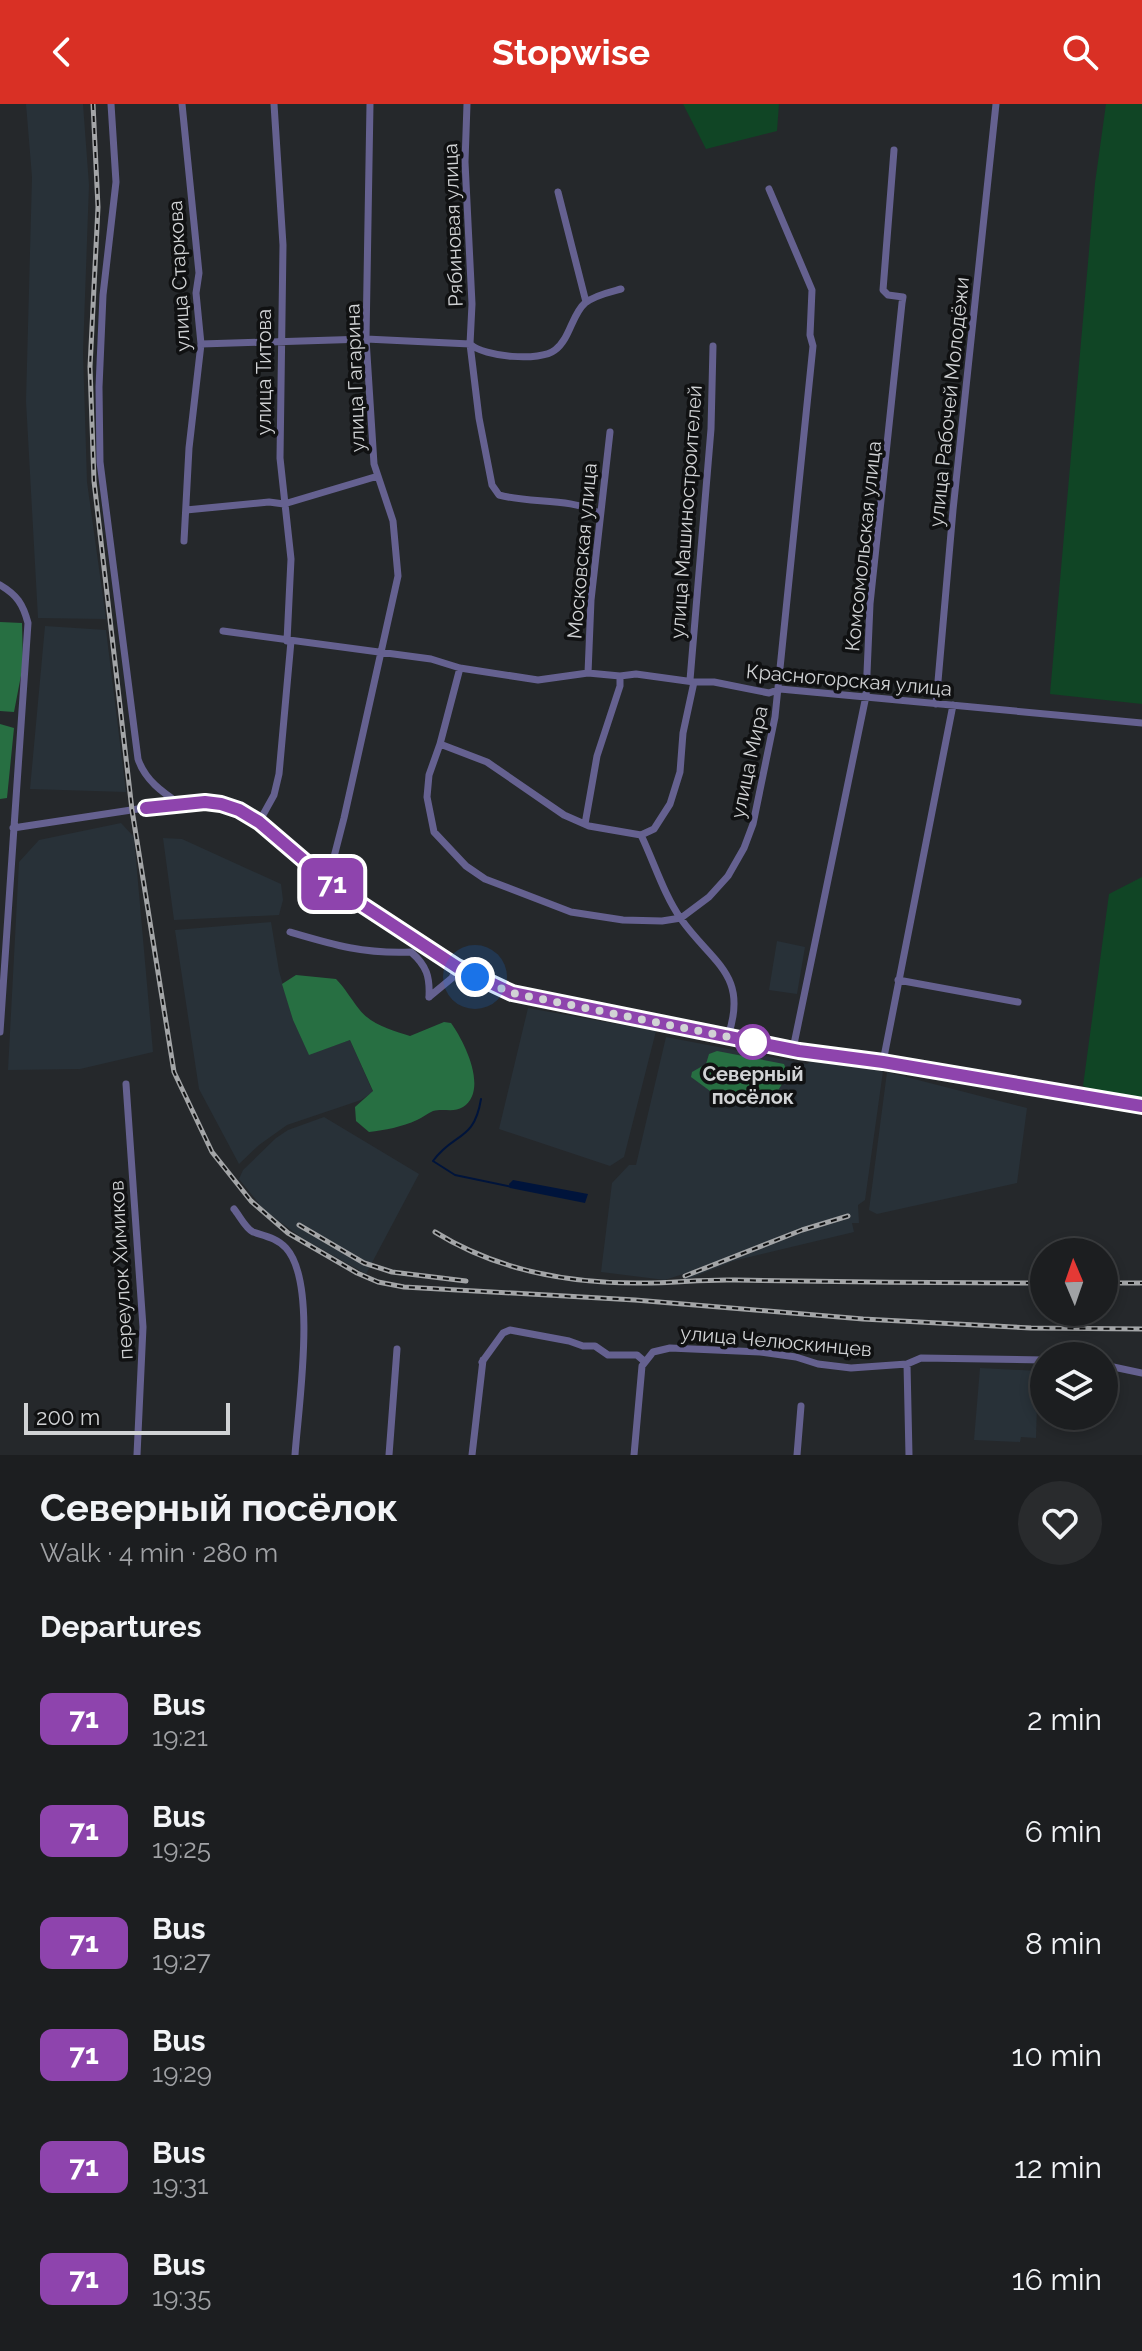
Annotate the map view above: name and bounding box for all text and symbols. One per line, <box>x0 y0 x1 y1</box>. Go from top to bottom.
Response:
icon: back <box>40 30 84 74</box>
icon: search <box>1058 30 1102 74</box>
text: Stopwise <box>492 31 650 73</box>
street label: Рябиновая улица <box>438 143 468 307</box>
street label: улица Старкова <box>163 200 195 352</box>
street label: улица Рабочей Молодёжи <box>924 276 974 528</box>
street label: улица Гагарина <box>340 303 370 453</box>
street label: улица Титова <box>252 309 276 435</box>
street label: улица Машиностроителей <box>665 384 707 640</box>
street label: Комсомольская улица <box>840 440 886 652</box>
street label: Московская улица <box>562 462 602 640</box>
street label: Красногорская улица <box>745 659 953 701</box>
street label: улица Мира <box>725 704 773 820</box>
line badge: 71 <box>296 858 368 910</box>
text: 71 <box>317 867 347 900</box>
your location <box>455 957 495 997</box>
marker: Северный посёлок <box>736 1025 770 1059</box>
place label: Северный посёлок <box>702 1062 804 1109</box>
street label: переулок Химиков <box>104 1180 138 1360</box>
north arrow <box>1030 1238 1118 1326</box>
map controls <box>1030 1238 1118 1430</box>
street label: улица Челюскинцев <box>679 1321 873 1361</box>
button: layers <box>1030 1342 1118 1430</box>
scale bar <box>24 1399 230 1435</box>
text: 200 m <box>36 1404 100 1430</box>
button: heart <box>1018 1481 1102 1565</box>
text: Северный посёлок <box>40 1485 398 1530</box>
text: Walk · 4 min · 280 m <box>40 1538 278 1568</box>
text: Departures <box>40 1609 202 1644</box>
text: Bus <box>152 1687 206 1722</box>
text: 71 <box>69 1702 99 1735</box>
text: 2 min <box>1027 1702 1102 1737</box>
text: 19:21 <box>152 1722 208 1752</box>
text: Bus <box>152 1799 206 1834</box>
text: 71 <box>69 1814 99 1847</box>
text: 6 min <box>1025 1814 1102 1849</box>
text: 19:25 <box>152 1834 211 1864</box>
text: Bus <box>152 1911 206 1946</box>
text: 71 <box>69 1926 99 1959</box>
text: 8 min <box>1025 1926 1102 1961</box>
text: 19:27 <box>152 1946 211 1976</box>
text: Bus <box>152 2023 206 2058</box>
text: 71 <box>69 2038 99 2071</box>
text: 10 min <box>1012 2038 1102 2073</box>
text: 19:29 <box>152 2058 212 2088</box>
text: Bus <box>152 2135 206 2170</box>
text: 71 <box>69 2150 99 2183</box>
text: 12 min <box>1014 2150 1102 2185</box>
text: 19:31 <box>152 2170 208 2200</box>
text: Bus <box>152 2247 206 2282</box>
text: 71 <box>69 2262 99 2295</box>
text: 16 min <box>1012 2262 1102 2297</box>
text: 19:35 <box>152 2282 211 2312</box>

